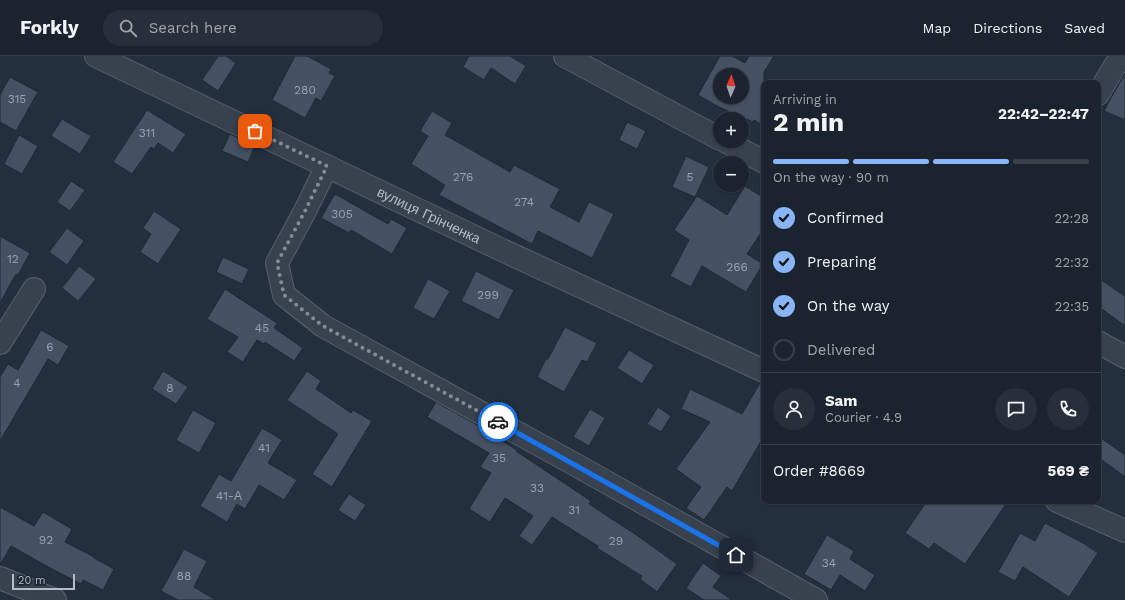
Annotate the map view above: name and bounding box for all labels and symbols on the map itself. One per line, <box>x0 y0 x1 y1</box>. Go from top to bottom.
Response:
north arrow <box>713 68 749 104</box>
house number: 280 <box>294 83 316 97</box>
house number: 315 <box>8 92 26 106</box>
pin <box>238 114 272 148</box>
house number: 311 <box>139 126 155 140</box>
house number: 276 <box>453 170 473 184</box>
house number: 5 <box>687 170 694 184</box>
street label: вулиця Грінченка <box>375 184 483 247</box>
house number: 274 <box>514 195 534 209</box>
house number: 305 <box>331 207 353 221</box>
house number: 12 <box>7 252 19 266</box>
house number: 266 <box>726 260 748 274</box>
house number: 299 <box>477 288 499 302</box>
house number: 45 <box>255 321 269 335</box>
house number: 6 <box>46 340 54 354</box>
house number: 4 <box>13 376 21 390</box>
house number: 8 <box>166 381 174 395</box>
courier <box>478 402 518 442</box>
house number: 41 <box>258 441 270 455</box>
house number: 35 <box>492 451 506 465</box>
house number: 33 <box>530 481 544 495</box>
house number: 41-А <box>216 489 242 503</box>
house number: 31 <box>568 503 580 517</box>
house number: 92 <box>39 533 53 547</box>
house number: 29 <box>609 534 623 548</box>
pin <box>719 538 753 572</box>
house number: 34 <box>822 556 836 570</box>
house number: 88 <box>177 569 191 583</box>
scale bar <box>12 572 75 591</box>

